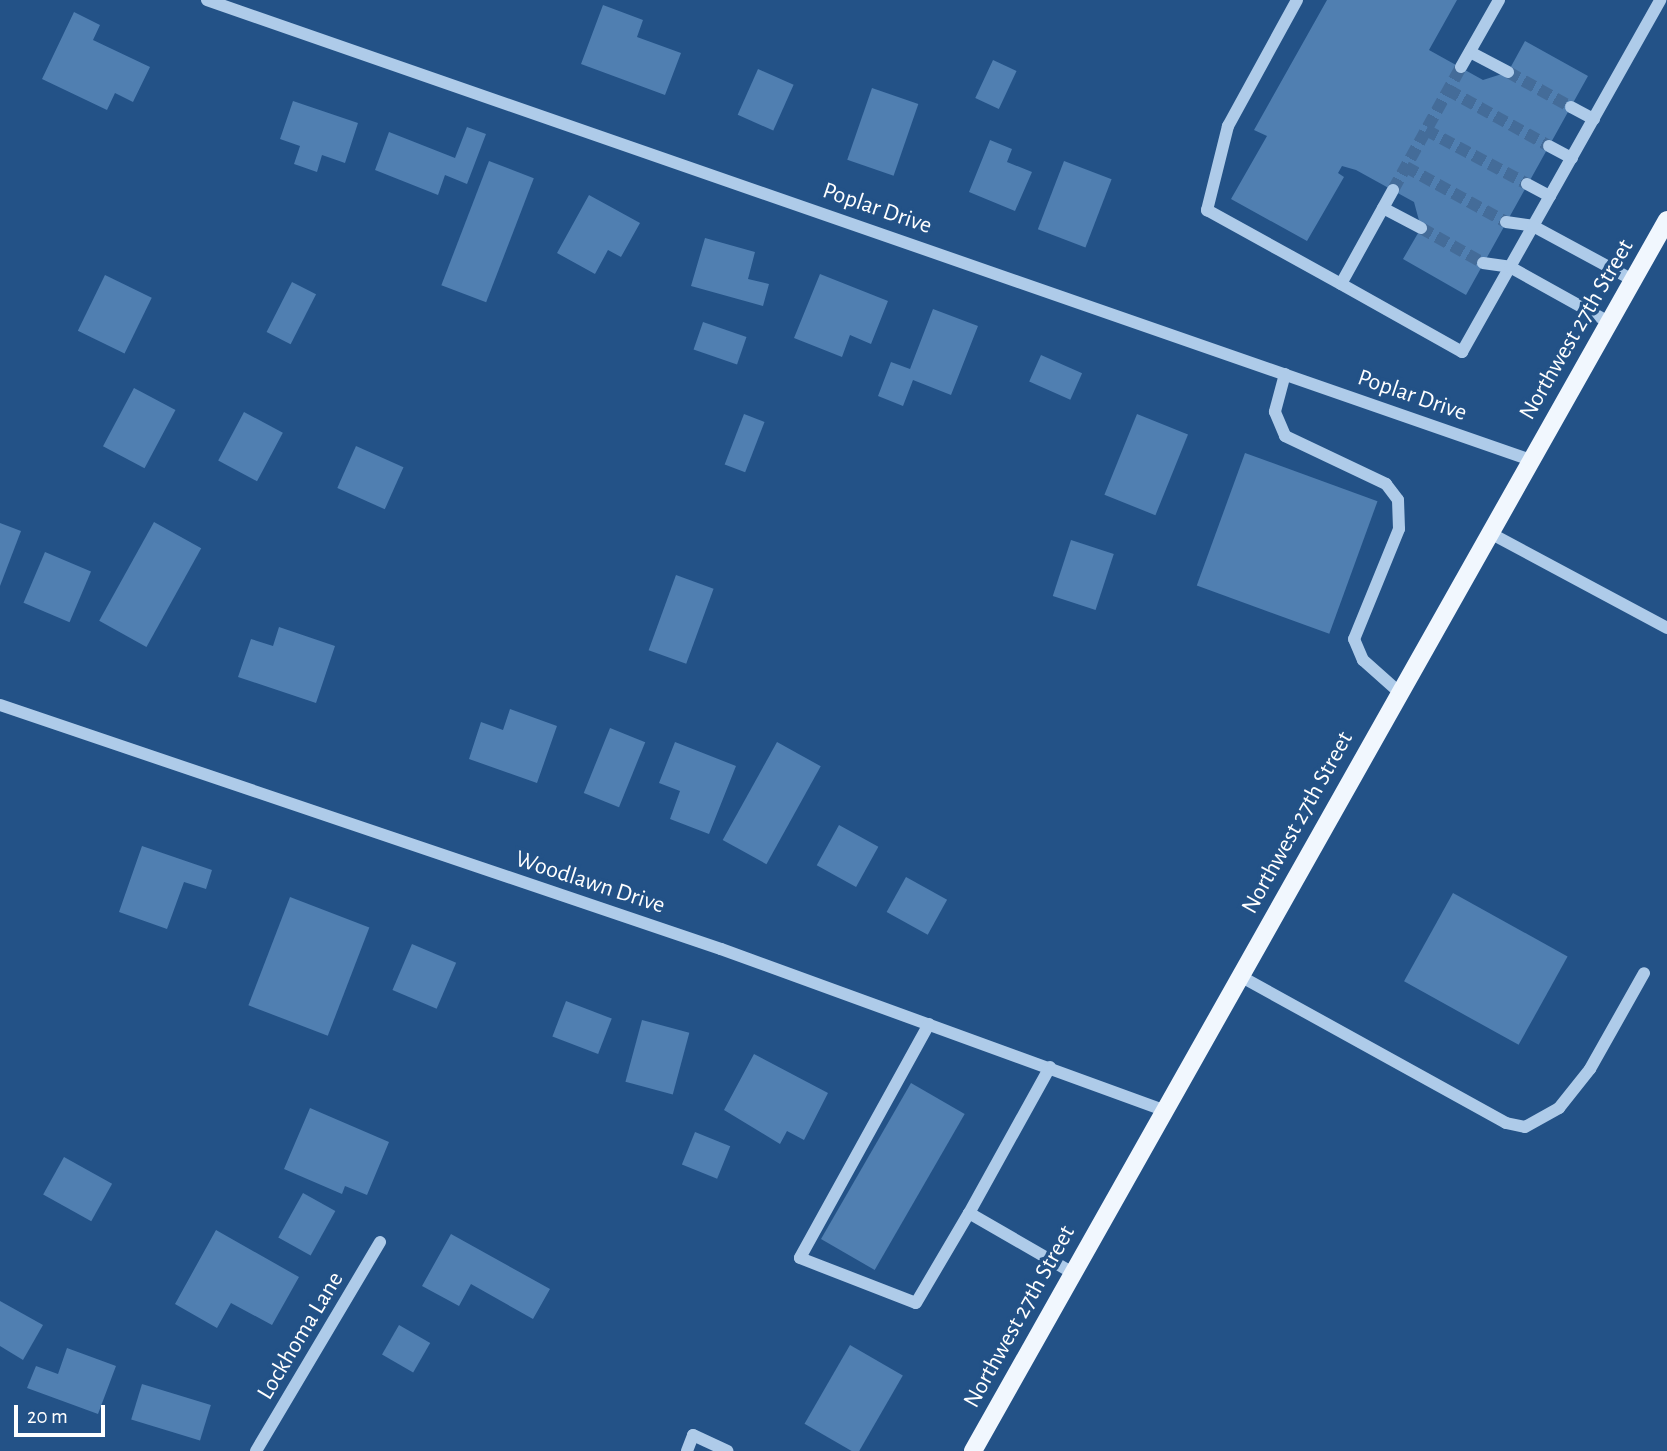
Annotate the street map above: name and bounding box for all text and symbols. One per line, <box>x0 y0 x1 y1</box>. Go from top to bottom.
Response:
street label: Poplar Drive <box>818 177 936 241</box>
street label: Northwest 27th Street <box>1514 235 1640 425</box>
street label: Poplar Drive <box>1353 364 1471 428</box>
street label: Northwest 27th Street <box>1236 727 1360 919</box>
street label: Woodlawn Drive <box>512 845 668 921</box>
street label: Northwest 27th Street <box>958 1221 1082 1413</box>
street label: Lockhoma Lane <box>252 1267 350 1405</box>
scale bar <box>18 1392 108 1436</box>
text: 20 m <box>27 1406 68 1427</box>

